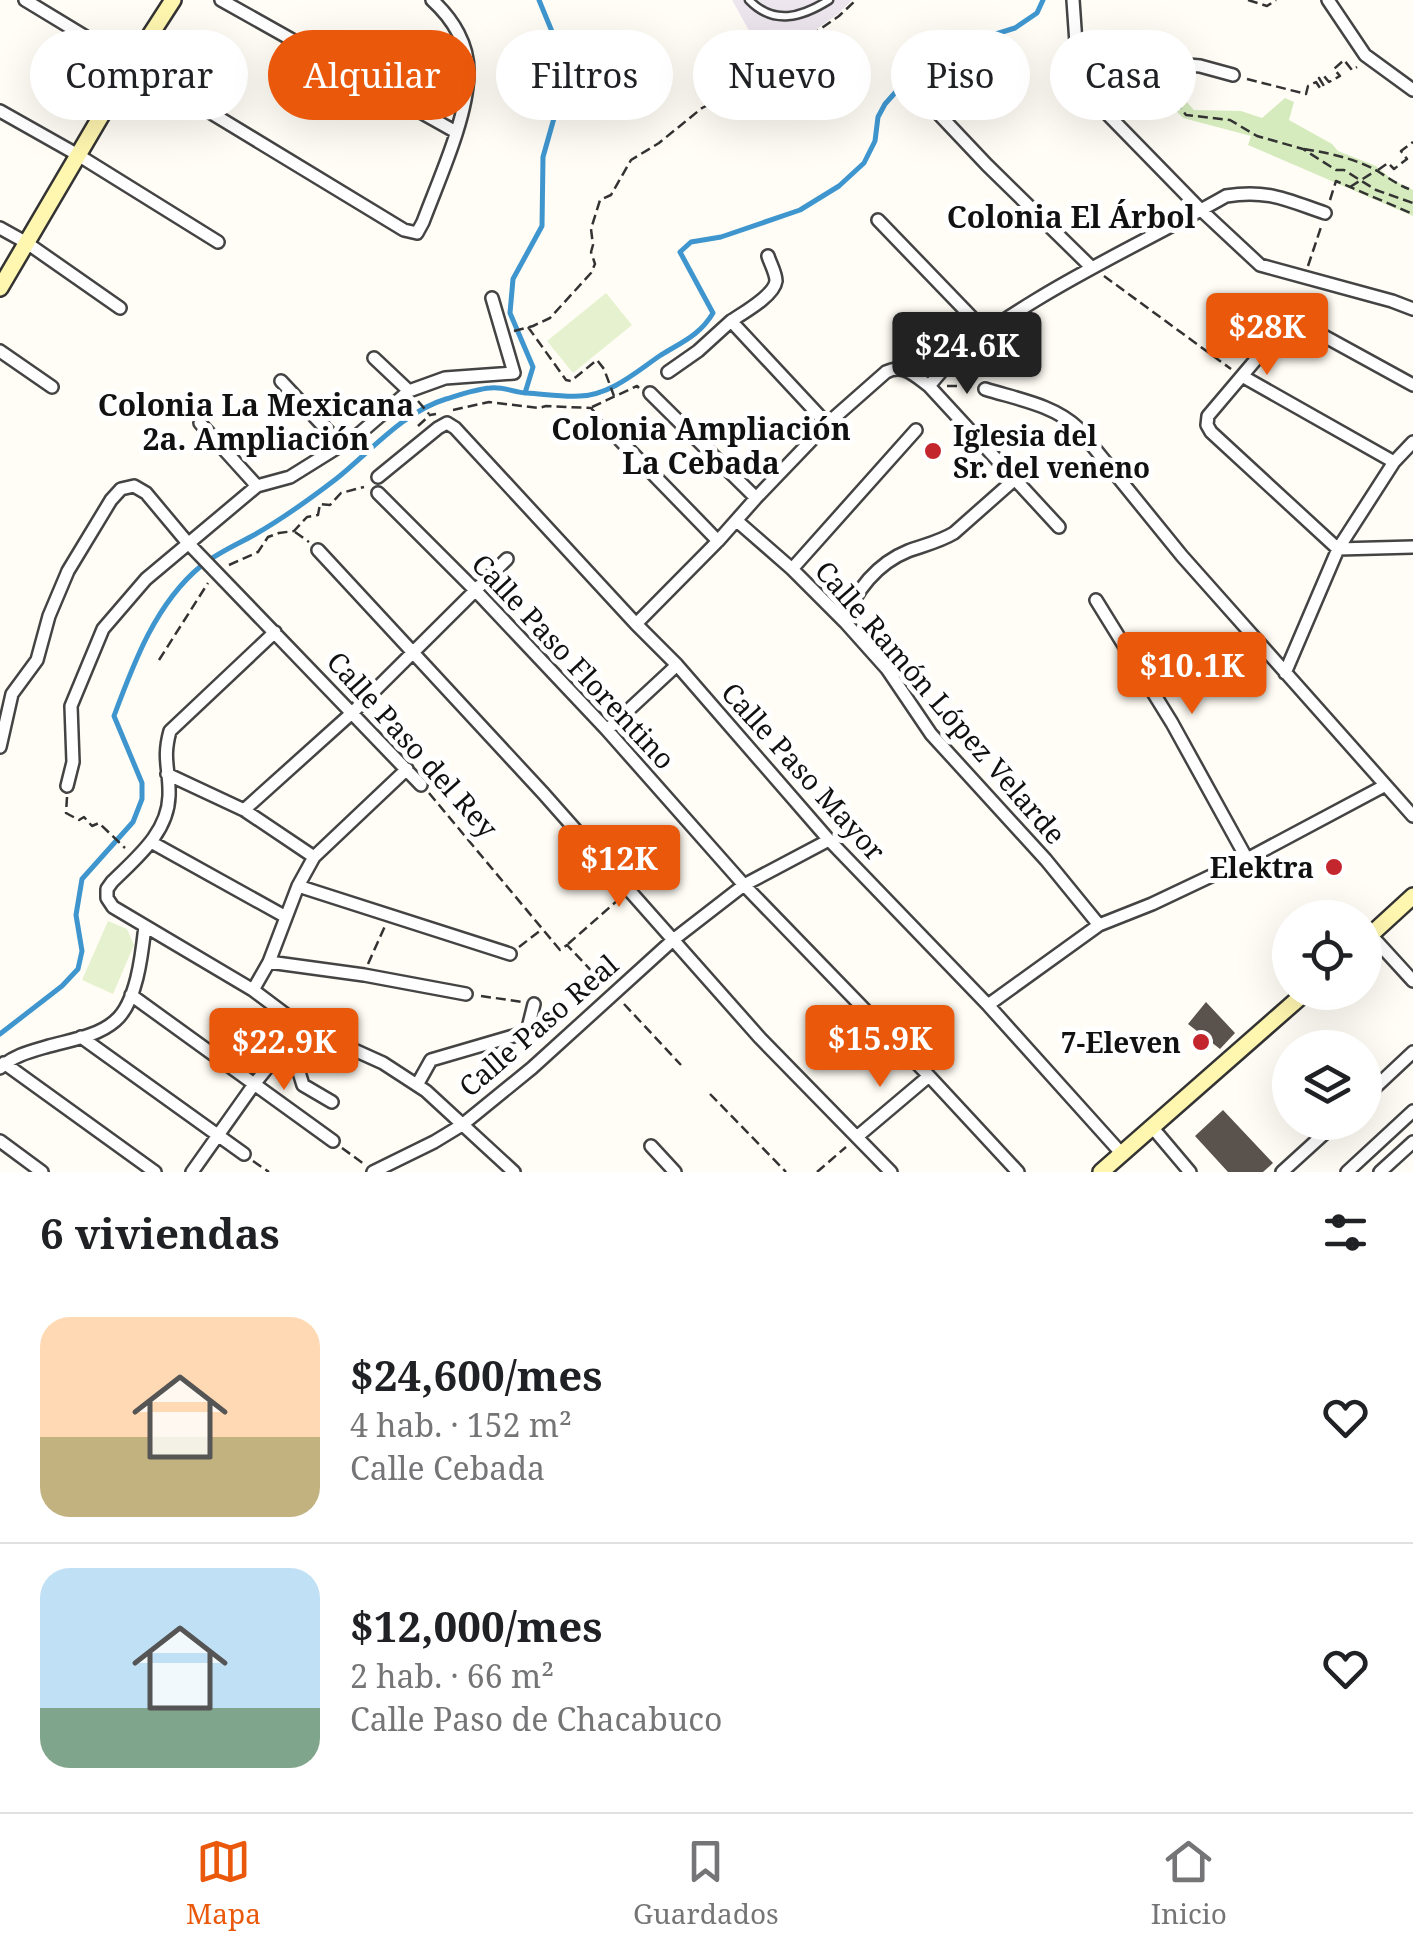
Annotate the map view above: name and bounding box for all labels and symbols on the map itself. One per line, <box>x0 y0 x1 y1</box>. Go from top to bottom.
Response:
district label: Colonia El Árbol <box>947 196 1196 237</box>
pin: $28K <box>1208 293 1326 378</box>
pin: $24.6K <box>886 312 1048 397</box>
district label: Colonia La Mexicana 2a. Ampliación <box>98 384 414 459</box>
district label: Colonia Ampliación La Cebada <box>551 408 851 483</box>
place label: Iglesia del Sr. del veneno <box>953 416 1150 486</box>
marker: Iglesia del Sr. del veneno <box>922 440 944 462</box>
street label: Calle Paso Florentino <box>464 545 684 777</box>
street label: Calle Ramón López Velarde <box>807 552 1075 852</box>
pin: $10.1K <box>1111 632 1273 717</box>
street label: Calle Paso del Rey <box>319 643 507 846</box>
street label: Calle Paso Mayor <box>714 674 894 868</box>
pin: $12K <box>560 825 678 910</box>
place label: Elektra <box>1210 848 1314 886</box>
marker: Elektra <box>1323 856 1345 878</box>
street label: Calle Paso Real <box>450 945 626 1105</box>
pin: $15.9K <box>799 1005 961 1090</box>
pin: $22.9K <box>203 1008 365 1093</box>
place label: 7-Eleven <box>1061 1023 1181 1061</box>
marker: 7-Eleven <box>1190 1031 1212 1053</box>

